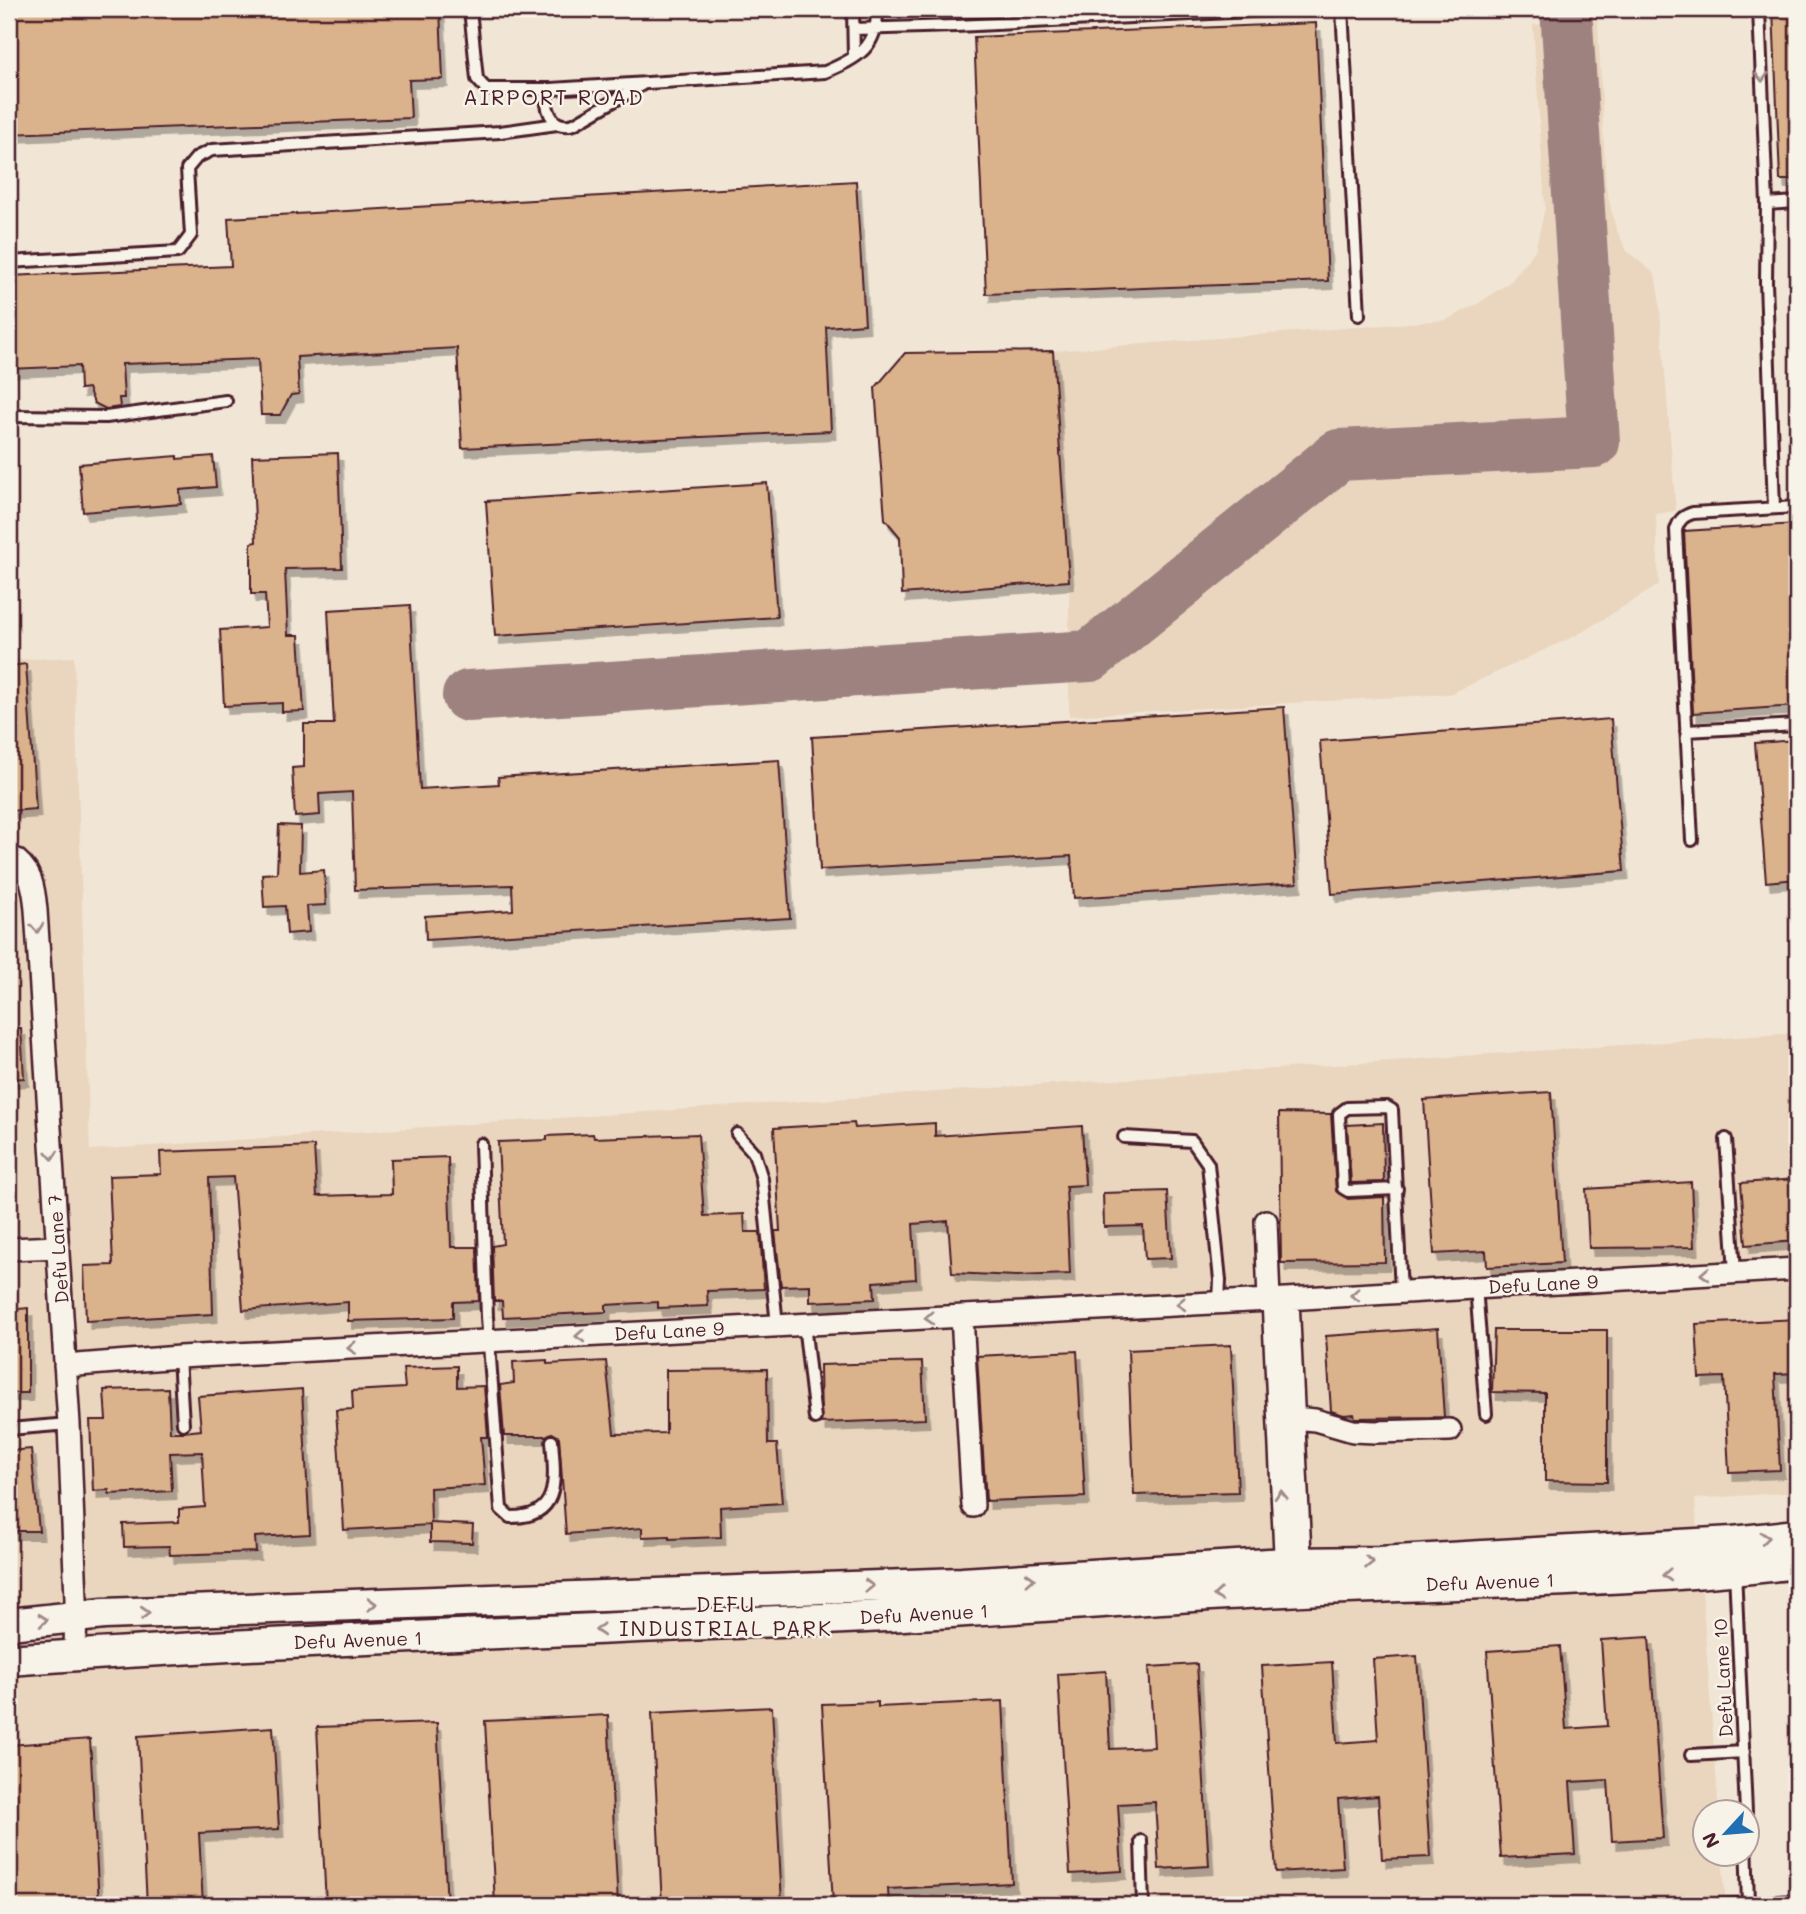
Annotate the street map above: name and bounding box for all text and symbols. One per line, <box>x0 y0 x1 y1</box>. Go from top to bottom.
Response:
one-way arrow <box>1755 72 1770 83</box>
district label: AIRPORT ROAD <box>463 83 645 110</box>
one-way arrow <box>30 922 45 933</box>
one-way arrow <box>44 1149 59 1160</box>
street label: Defu Lane 7 <box>41 1194 74 1305</box>
one-way arrow <box>1699 1266 1710 1281</box>
street label: Defu Lane 9 <box>1487 1268 1599 1299</box>
one-way arrow <box>1349 1287 1360 1302</box>
one-way arrow <box>1175 1297 1186 1312</box>
one-way arrow <box>923 1310 934 1325</box>
street label: Defu Lane 9 <box>613 1315 725 1346</box>
one-way arrow <box>574 1328 585 1343</box>
one-way arrow <box>347 1340 358 1355</box>
one-way arrow <box>1274 1489 1289 1500</box>
one-way arrow <box>1760 1531 1771 1546</box>
one-way arrow <box>1364 1554 1375 1570</box>
street label: Defu Avenue 1 <box>1425 1567 1555 1596</box>
one-way arrow <box>1661 1567 1672 1582</box>
one-way arrow <box>1025 1571 1036 1586</box>
one-way arrow <box>864 1579 875 1594</box>
one-way arrow <box>1212 1587 1223 1602</box>
district label: DEFU INDUSTRIAL PARK <box>619 1590 833 1641</box>
one-way arrow <box>367 1597 378 1612</box>
street label: Defu Avenue 1 <box>859 1598 989 1629</box>
one-way arrow <box>140 1605 151 1620</box>
one-way arrow <box>37 1613 49 1628</box>
street label: Defu Lane 10 <box>1707 1618 1738 1738</box>
one-way arrow <box>594 1622 605 1637</box>
street label: Defu Avenue 1 <box>293 1625 423 1654</box>
north arrow <box>1690 1798 1760 1868</box>
text: N <box>1696 1829 1725 1853</box>

